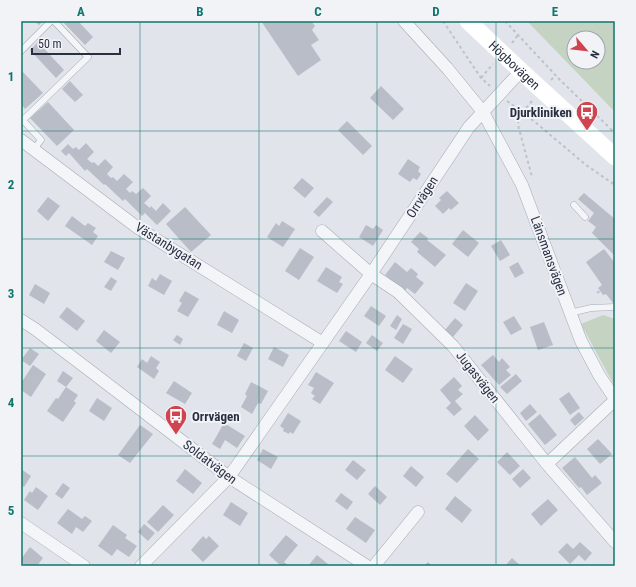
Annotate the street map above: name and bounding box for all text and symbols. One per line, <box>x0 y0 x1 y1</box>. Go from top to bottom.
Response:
text: A <box>77 4 85 19</box>
text: B <box>196 4 204 19</box>
text: C <box>314 4 322 19</box>
text: D <box>432 4 440 19</box>
text: E <box>552 4 559 19</box>
scale bar <box>32 30 120 56</box>
north arrow <box>566 30 606 70</box>
text: 50 m <box>38 37 62 51</box>
street label: Högbovägen <box>486 37 543 92</box>
text: N <box>587 48 602 61</box>
text: 1 <box>8 69 14 84</box>
bus stop icon: Djurkliniken <box>574 99 600 132</box>
place label: Djurkliniken <box>510 105 572 120</box>
street label: Orrvägen <box>403 173 441 221</box>
text: 2 <box>8 177 15 192</box>
street label: Länsmansvägen <box>528 214 570 298</box>
street label: Västanbygatan <box>133 219 205 273</box>
text: 3 <box>8 286 14 301</box>
street label: Jugasvägen <box>453 348 503 406</box>
text: 4 <box>8 395 15 410</box>
bus stop icon: Orrvägen <box>163 403 189 436</box>
place label: Orrvägen <box>192 409 240 424</box>
street label: Soldatvägen <box>180 437 240 487</box>
text: 5 <box>8 503 15 518</box>

